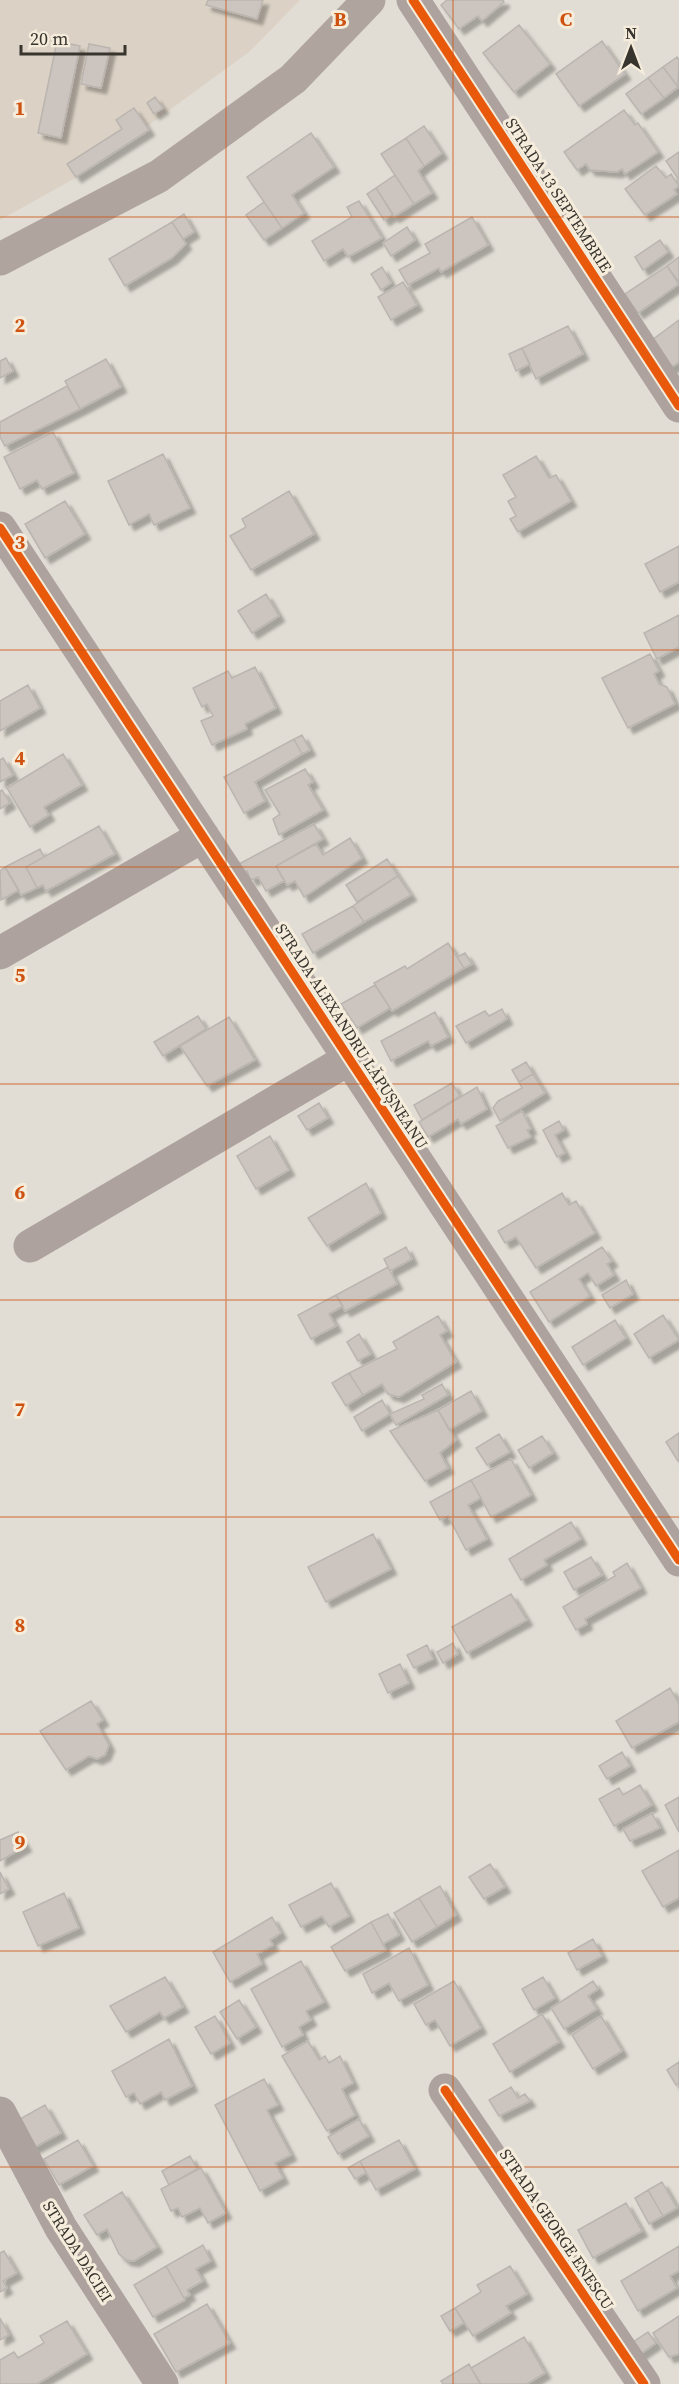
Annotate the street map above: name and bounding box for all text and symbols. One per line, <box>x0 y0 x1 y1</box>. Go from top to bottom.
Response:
text: B <box>333 5 347 33</box>
text: C <box>560 5 572 33</box>
scale bar <box>21 18 124 56</box>
north arrow <box>601 18 661 78</box>
text: N <box>625 22 637 44</box>
text: 20 m <box>30 26 68 51</box>
text: 1 <box>15 94 25 122</box>
street label: STRADA 13 SEPTEMBRIE <box>501 114 617 277</box>
text: 2 <box>15 311 26 339</box>
text: 3 <box>15 528 26 556</box>
text: 4 <box>15 744 26 772</box>
street label: STRADA ALEXANDRU LĂPUȘNEANU <box>271 919 434 1153</box>
text: 5 <box>15 961 26 989</box>
text: 6 <box>15 1178 26 1206</box>
text: 7 <box>15 1395 26 1423</box>
text: 8 <box>15 1611 25 1639</box>
text: 9 <box>15 1828 26 1856</box>
street label: STRADA GEORGE ENESCU <box>495 2144 619 2314</box>
street label: STRADA DACIEI <box>38 2196 118 2306</box>

